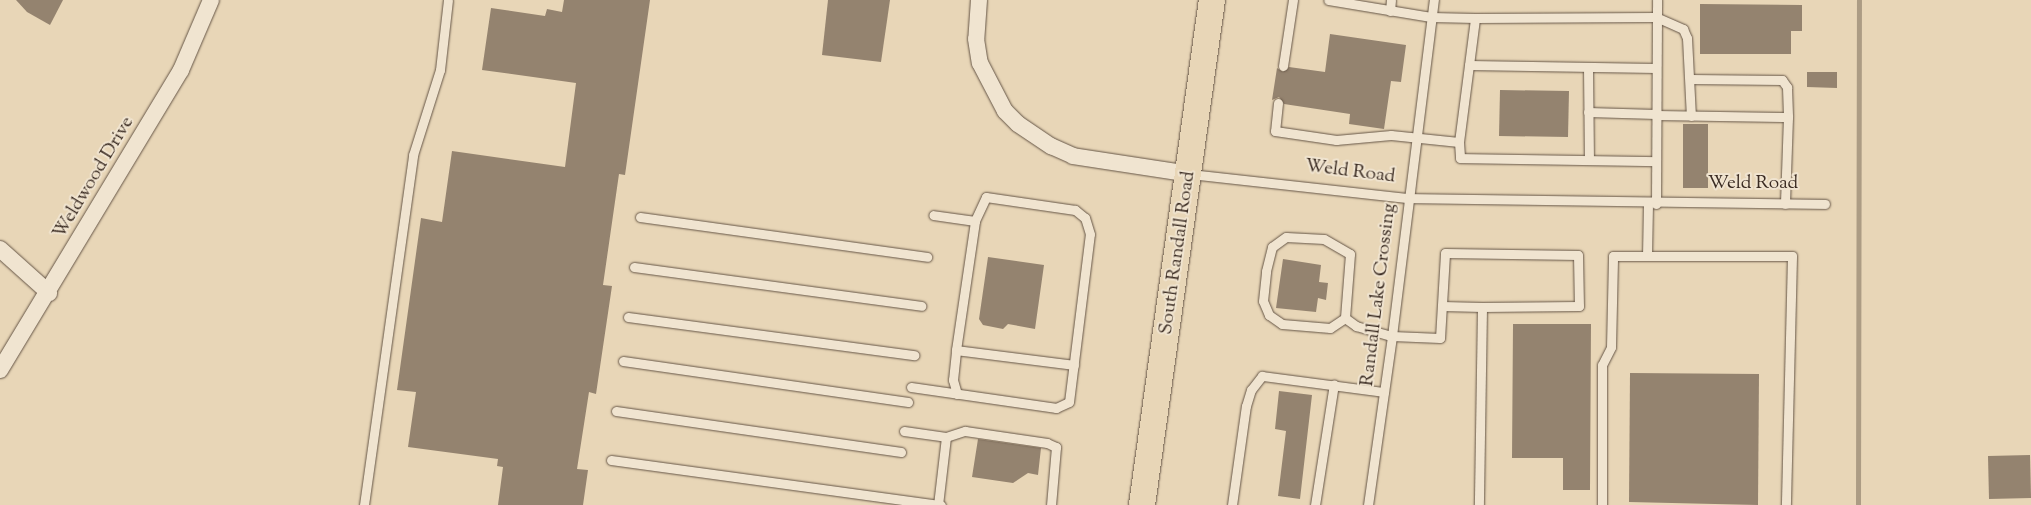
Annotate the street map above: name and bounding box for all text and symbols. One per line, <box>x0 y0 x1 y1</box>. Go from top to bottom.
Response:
street label: Weldwood Drive <box>49 113 139 243</box>
street label: Weld Road <box>1304 155 1396 189</box>
street label: South Randall Road <box>1155 170 1201 336</box>
street label: Weld Road <box>1708 173 1798 195</box>
street label: Randall Lake Crossing <box>1356 202 1402 388</box>

